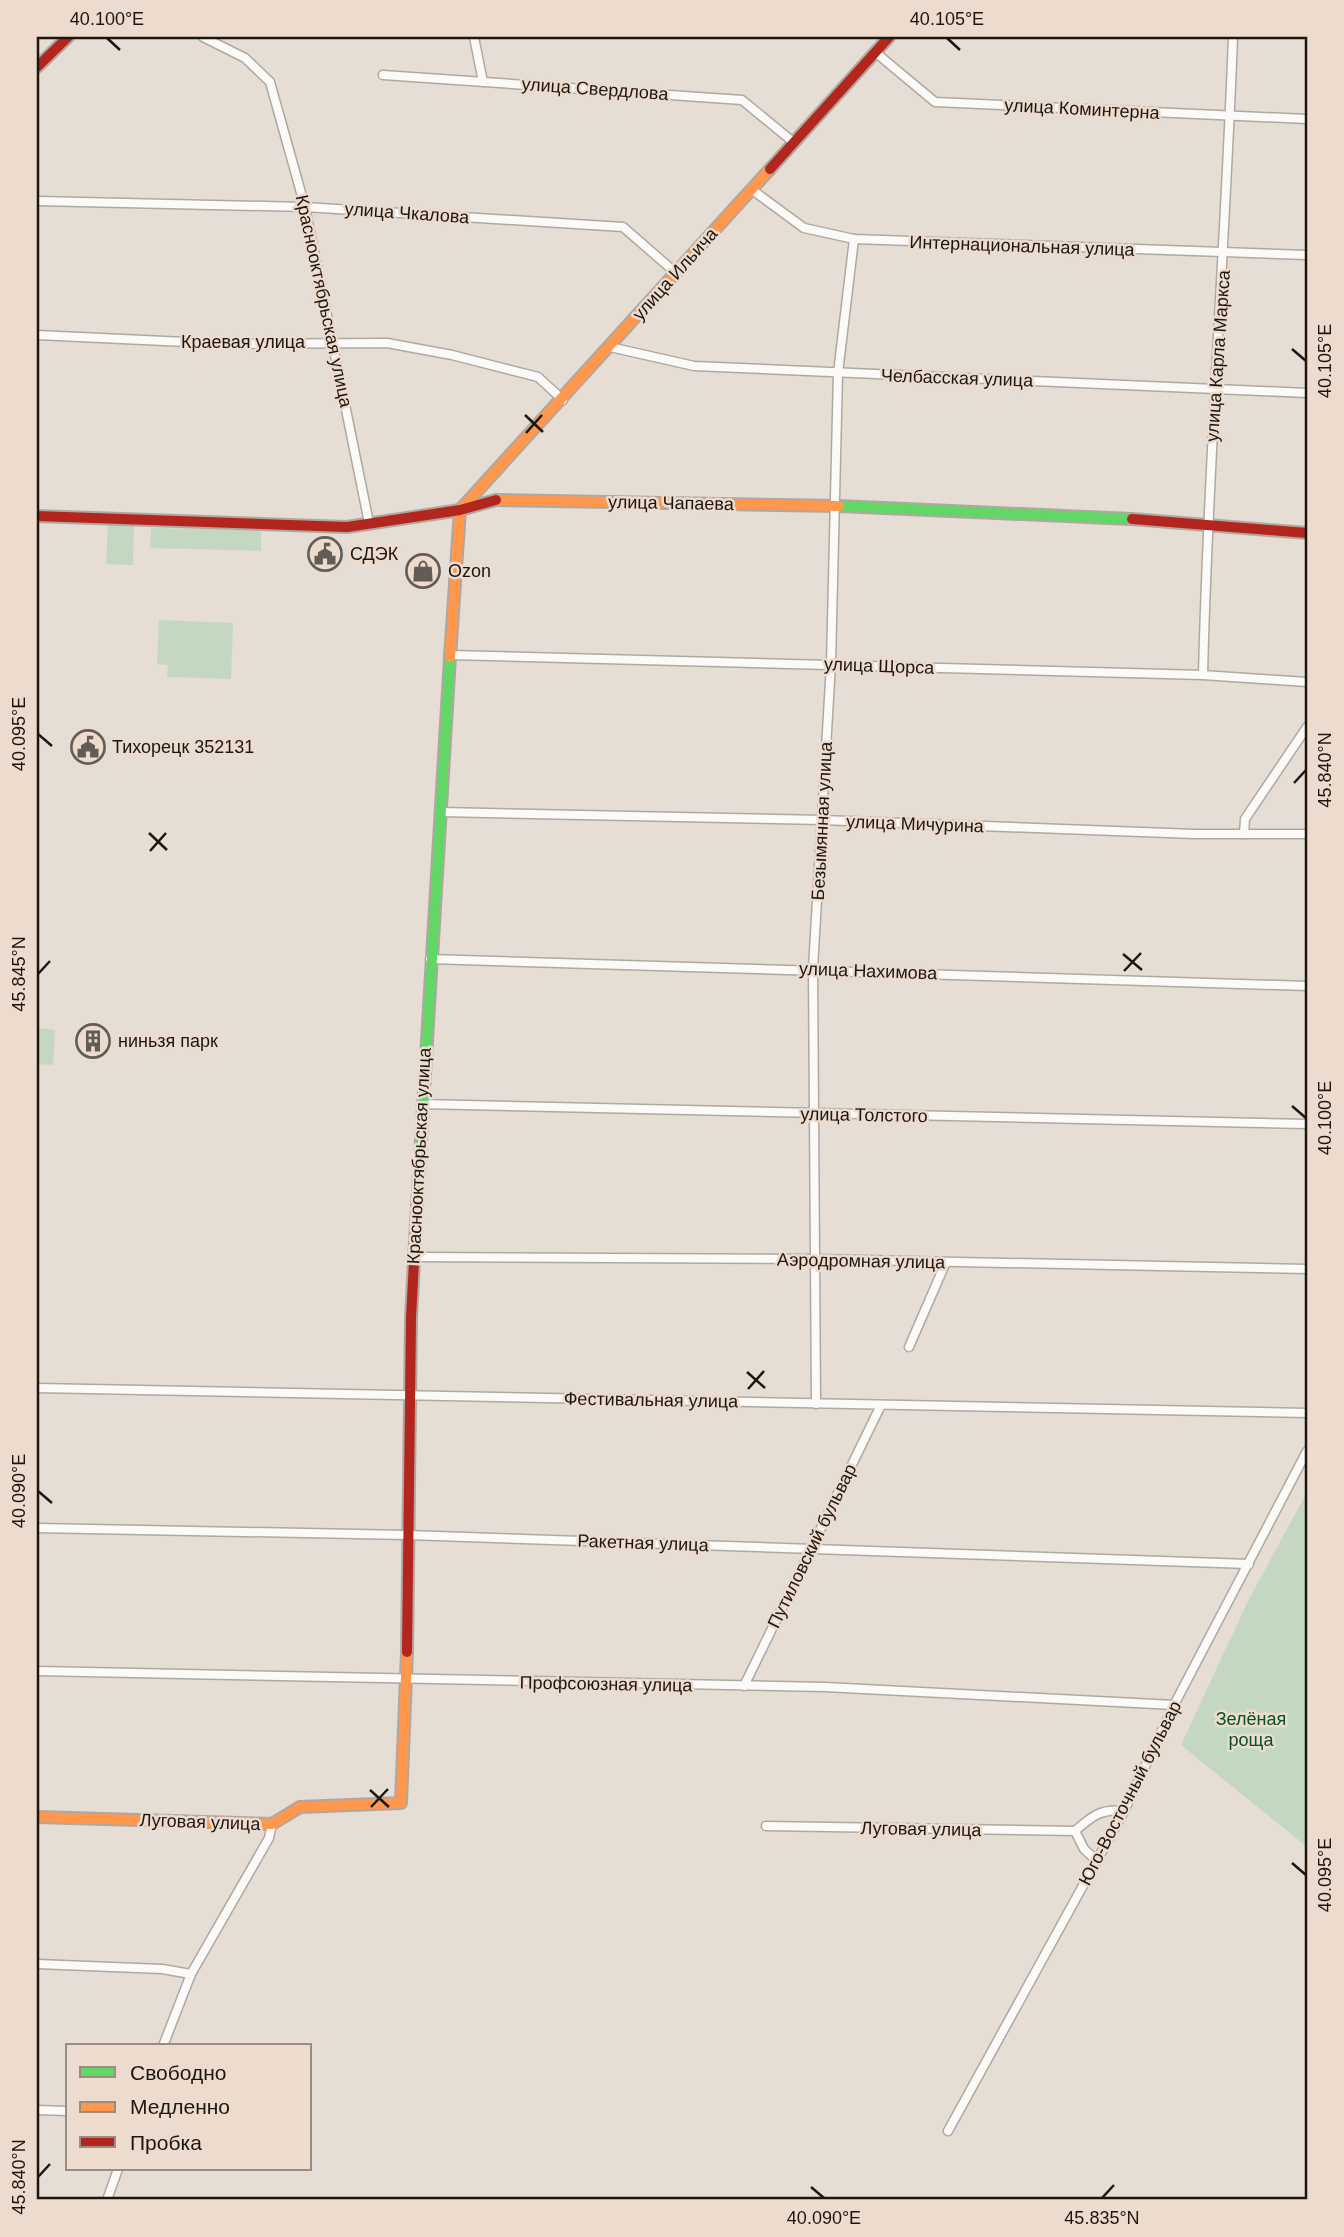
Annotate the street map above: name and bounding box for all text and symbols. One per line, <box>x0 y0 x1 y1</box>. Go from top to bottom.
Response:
text: 40.100°E <box>70 9 144 29</box>
text: 40.105°E <box>910 9 984 29</box>
street label: улица Свердлова <box>521 74 670 104</box>
street label: улица Коминтерна <box>1004 95 1161 123</box>
street label: Краснооктябрьская улица <box>292 193 357 410</box>
street label: улица Чкалова <box>344 199 471 227</box>
street label: улица Ильича <box>629 223 722 324</box>
street label: Интернациональная улица <box>909 232 1136 260</box>
street label: улица Карла Маркса <box>1202 268 1234 443</box>
text: 40.105°E <box>1315 324 1335 398</box>
street label: Краевая улица <box>181 332 306 352</box>
street label: Челбасская улица <box>881 365 1034 391</box>
street label: улица Чапаева <box>608 492 735 514</box>
public building icon: СДЭК <box>306 535 344 573</box>
place label: СДЭК <box>350 544 399 564</box>
shop icon: Ozon <box>404 552 442 590</box>
place label: Ozon <box>448 561 491 581</box>
street label: улица Щорса <box>823 654 935 678</box>
text: 40.095°E <box>9 697 29 771</box>
public building icon: Тихорецк 352131 <box>69 728 107 766</box>
text: 45.840°N <box>1315 732 1335 808</box>
place label: Тихорецк 352131 <box>112 737 254 757</box>
street label: Безымянная улица <box>808 740 836 901</box>
street label: улица Мичурина <box>846 812 985 836</box>
text: 45.845°N <box>9 936 29 1012</box>
street label: улица Нахимова <box>799 959 938 983</box>
building icon: ниньзя парк <box>74 1022 112 1060</box>
place label: ниньзя парк <box>118 1031 218 1051</box>
street label: Краснооктябрьская улица <box>403 1046 435 1265</box>
text: 40.100°E <box>1315 1081 1335 1155</box>
street label: улица Толстого <box>800 1104 928 1126</box>
street label: Аэродромная улица <box>777 1250 946 1272</box>
street label: Фестивальная улица <box>564 1388 739 1412</box>
text: 40.090°E <box>9 1454 29 1528</box>
street label: Путиловский бульвар <box>764 1461 860 1631</box>
street label: Ракетная улица <box>577 1531 710 1555</box>
street label: Профсоюзная улица <box>519 1672 694 1696</box>
street label: Юго-Восточный бульвар <box>1075 1698 1185 1888</box>
park label: Зелёная роща <box>1216 1709 1286 1750</box>
street label: Луговая улица <box>139 1810 262 1834</box>
street label: Луговая улица <box>860 1818 983 1840</box>
text: 40.095°E <box>1315 1838 1335 1912</box>
legend <box>66 2044 312 2170</box>
text: Свободно <box>130 2061 227 2084</box>
text: Медленно <box>130 2095 230 2118</box>
text: Пробка <box>130 2131 202 2154</box>
text: 45.840°N <box>9 2139 29 2215</box>
text: 40.090°E <box>787 2208 861 2228</box>
text: 45.835°N <box>1064 2208 1140 2228</box>

